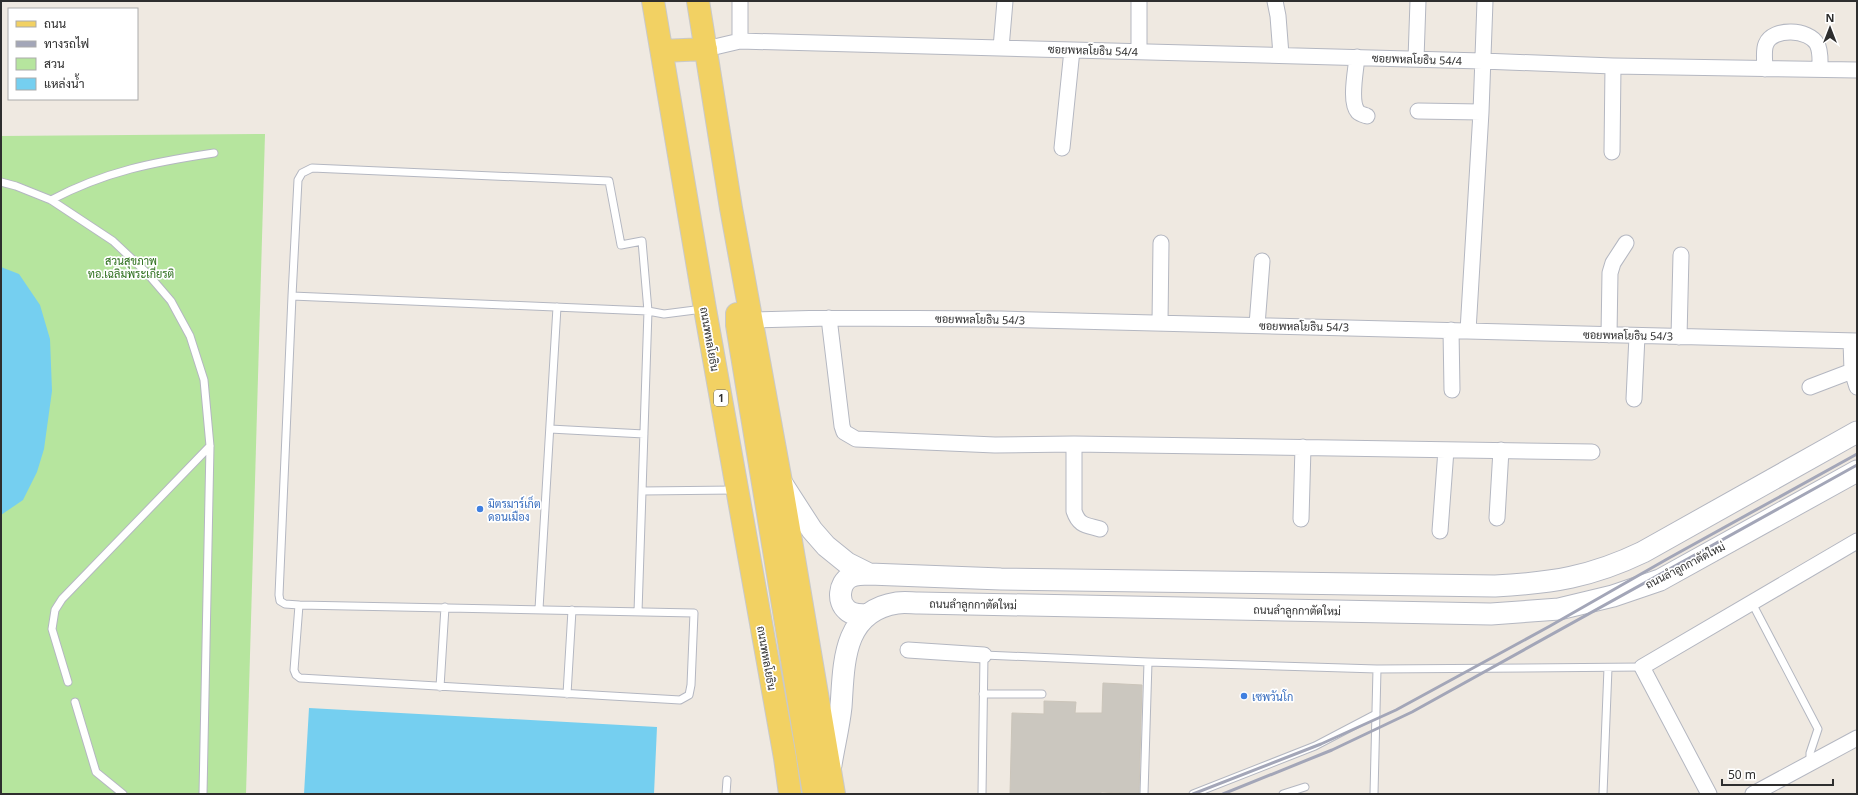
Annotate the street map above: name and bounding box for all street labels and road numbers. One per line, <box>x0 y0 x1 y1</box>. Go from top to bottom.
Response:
street label: ซอยพหลโยธิน 54/4 <box>1048 41 1139 59</box>
street label: ซอยพหลโยธิน 54/4 <box>1372 50 1463 68</box>
street label: ถนนพหลโยธิน <box>697 306 723 372</box>
street label: ซอยพหลโยธิน 54/3 <box>935 311 1025 327</box>
street label: ซอยพหลโยธิน 54/3 <box>1259 318 1349 334</box>
street label: ซอยพหลโยธิน 54/3 <box>1583 327 1673 343</box>
road number: 1 <box>714 390 728 406</box>
street label: ถนนลำลูกกาตัดใหม่ <box>1643 538 1728 592</box>
street label: ถนนลำลูกกาตัดใหม่ <box>929 596 1017 613</box>
street label: ถนนลำลูกกาตัดใหม่ <box>1253 602 1341 619</box>
street label: ถนนพหลโยธิน <box>754 625 780 691</box>

